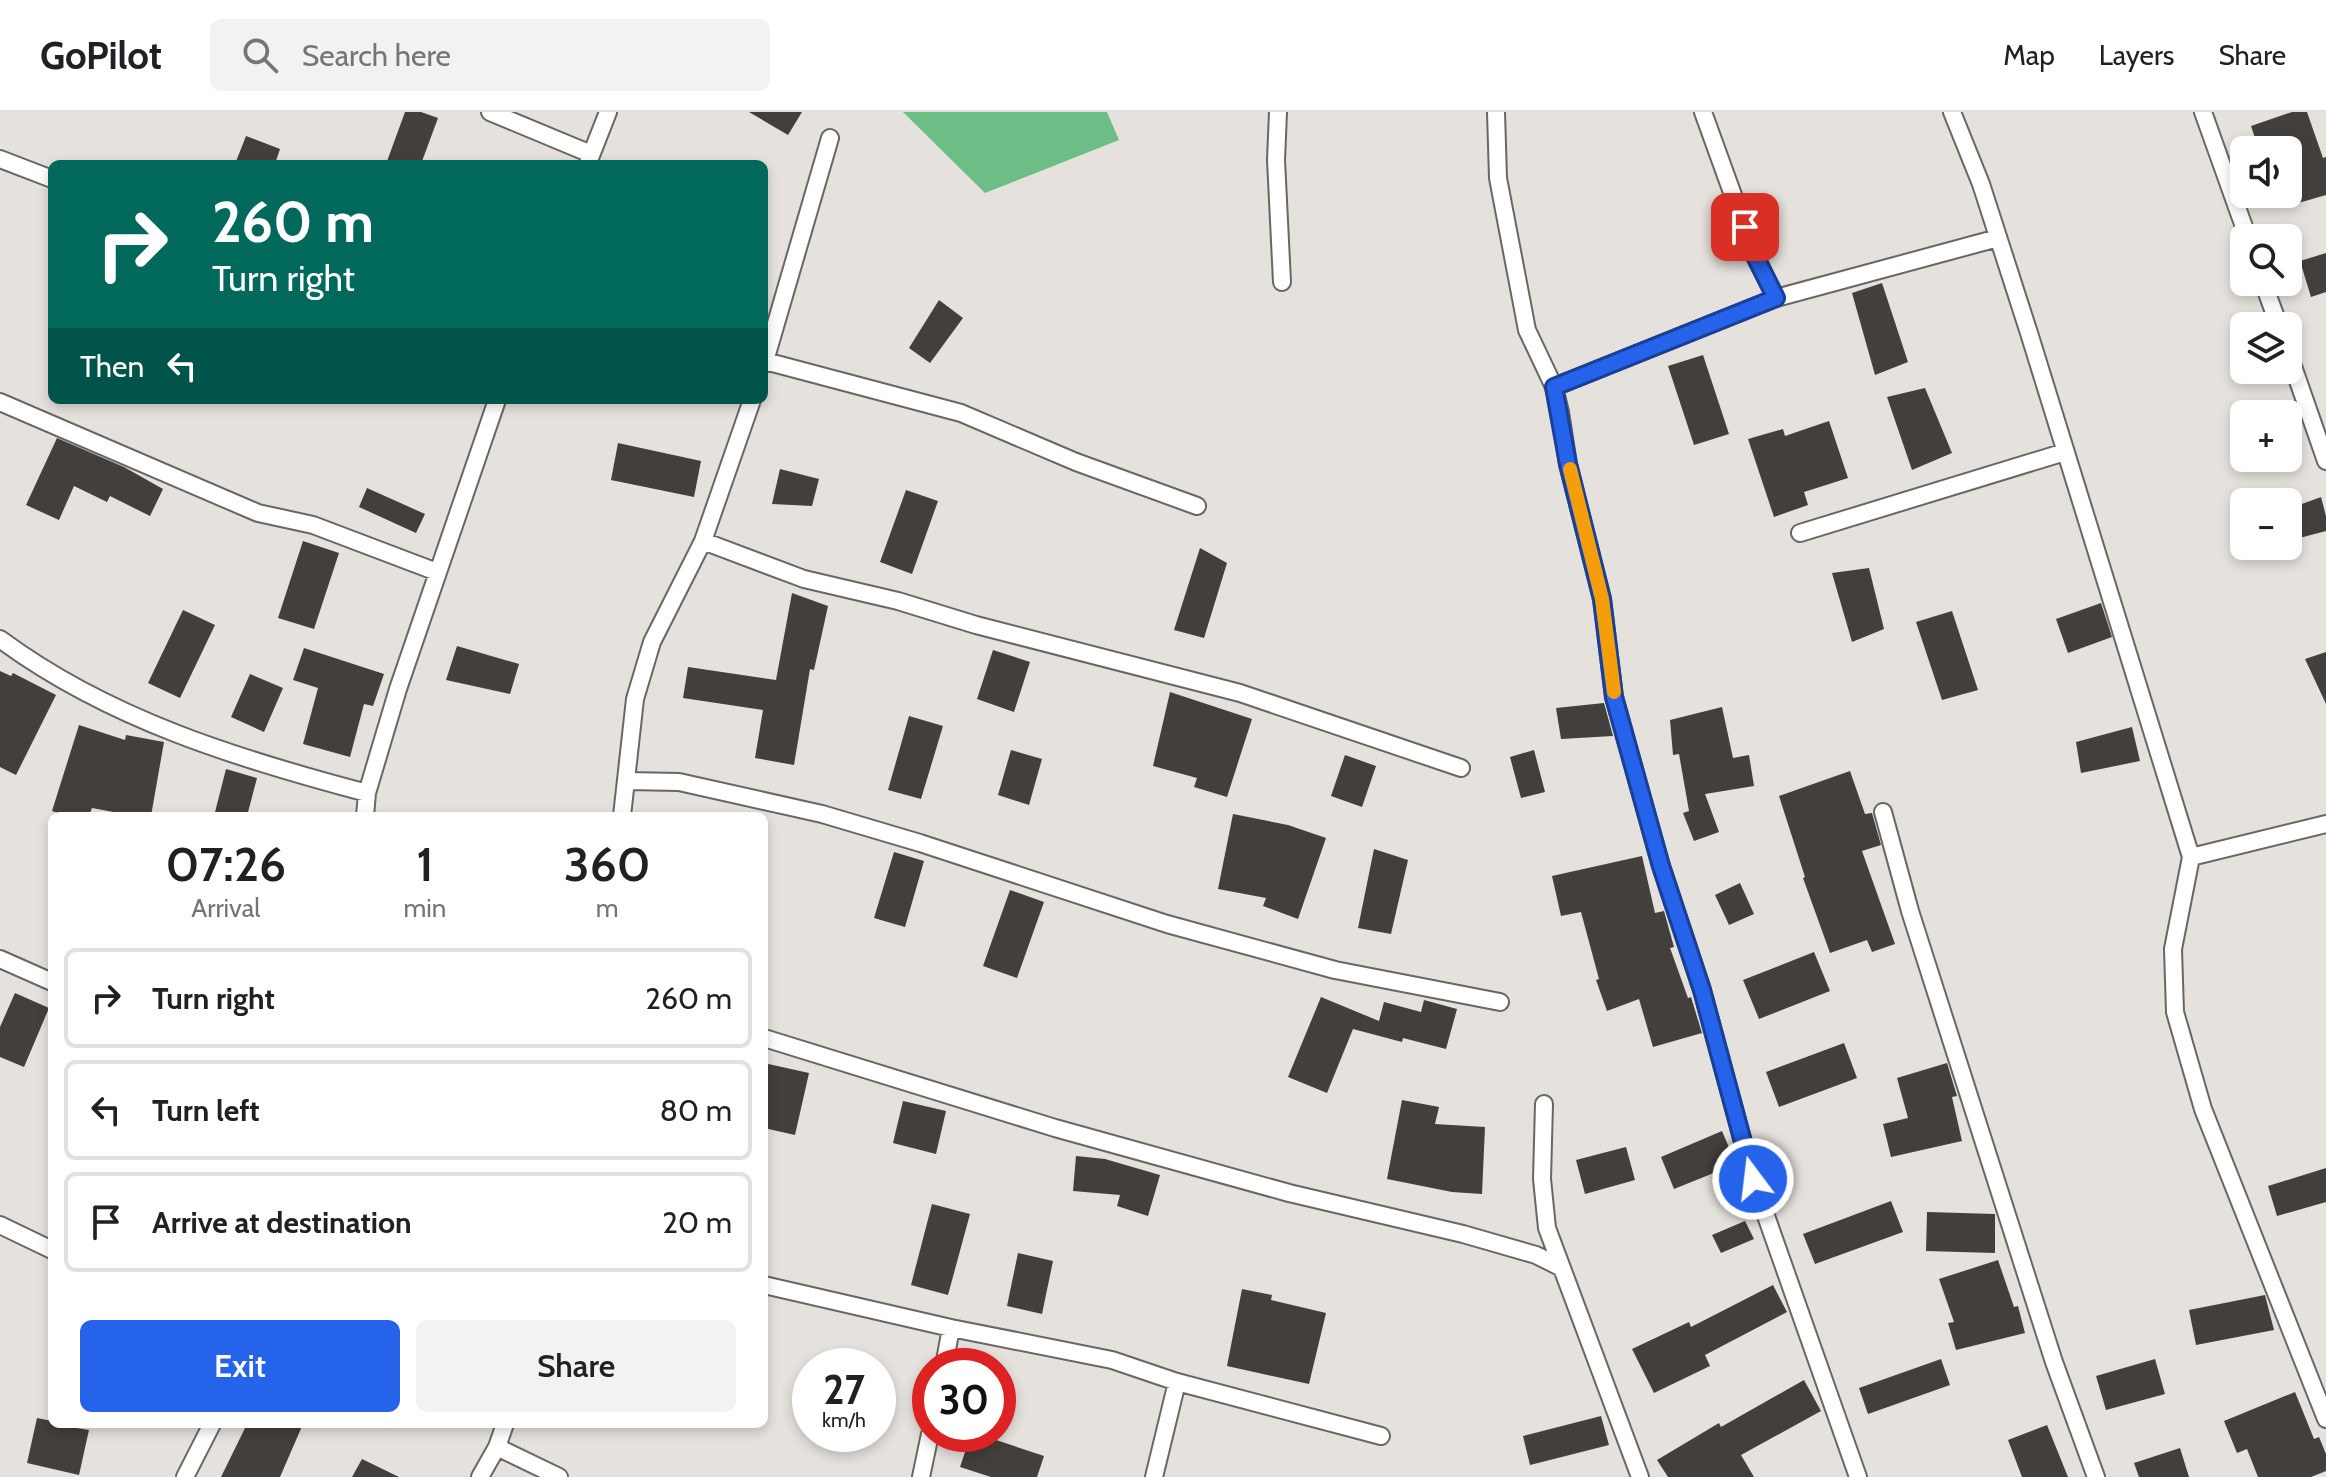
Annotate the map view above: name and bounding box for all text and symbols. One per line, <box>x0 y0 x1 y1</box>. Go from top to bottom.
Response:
search box <box>210 19 770 91</box>
text: GoPilot <box>40 32 162 79</box>
icon: search <box>238 33 282 77</box>
text: Search here <box>302 37 451 74</box>
text: Map <box>2003 38 2055 72</box>
text: Layers <box>2099 38 2174 72</box>
text: Share <box>2218 38 2286 72</box>
map controls <box>2230 136 2302 560</box>
button: sound <box>2230 136 2302 208</box>
text: 260 m <box>212 188 374 256</box>
icon: right <box>80 192 184 296</box>
pin <box>1711 193 1779 261</box>
icon: arrive <box>1723 205 1767 249</box>
button: search <box>2230 224 2302 296</box>
text: Turn right <box>212 256 355 300</box>
button: layers <box>2230 312 2302 384</box>
icon: left <box>160 344 204 388</box>
text: Then <box>80 348 144 385</box>
button: + <box>2230 400 2302 472</box>
button: − <box>2230 488 2302 560</box>
text: 07:26 <box>165 835 286 893</box>
text: 1 <box>416 835 433 893</box>
text: 360 <box>564 835 651 893</box>
text: Arrival <box>191 892 260 924</box>
text: min <box>404 892 446 924</box>
text: m <box>596 892 619 924</box>
icon: right <box>84 976 128 1020</box>
text: Turn right <box>152 980 275 1017</box>
text: 260 m <box>645 980 732 1017</box>
icon: left <box>84 1088 128 1132</box>
text: Turn left <box>152 1092 260 1129</box>
text: 80 m <box>660 1092 732 1129</box>
position arrow <box>1711 1137 1795 1221</box>
icon: arrive <box>84 1200 128 1244</box>
text: Arrive at destination <box>152 1204 412 1241</box>
text: 20 m <box>662 1204 732 1241</box>
button: Exit <box>80 1320 400 1412</box>
button: Share <box>416 1320 736 1412</box>
speed limit sign: 30 <box>912 1348 1016 1452</box>
text: 27 <box>823 1365 865 1414</box>
text: km/h <box>822 1408 866 1432</box>

